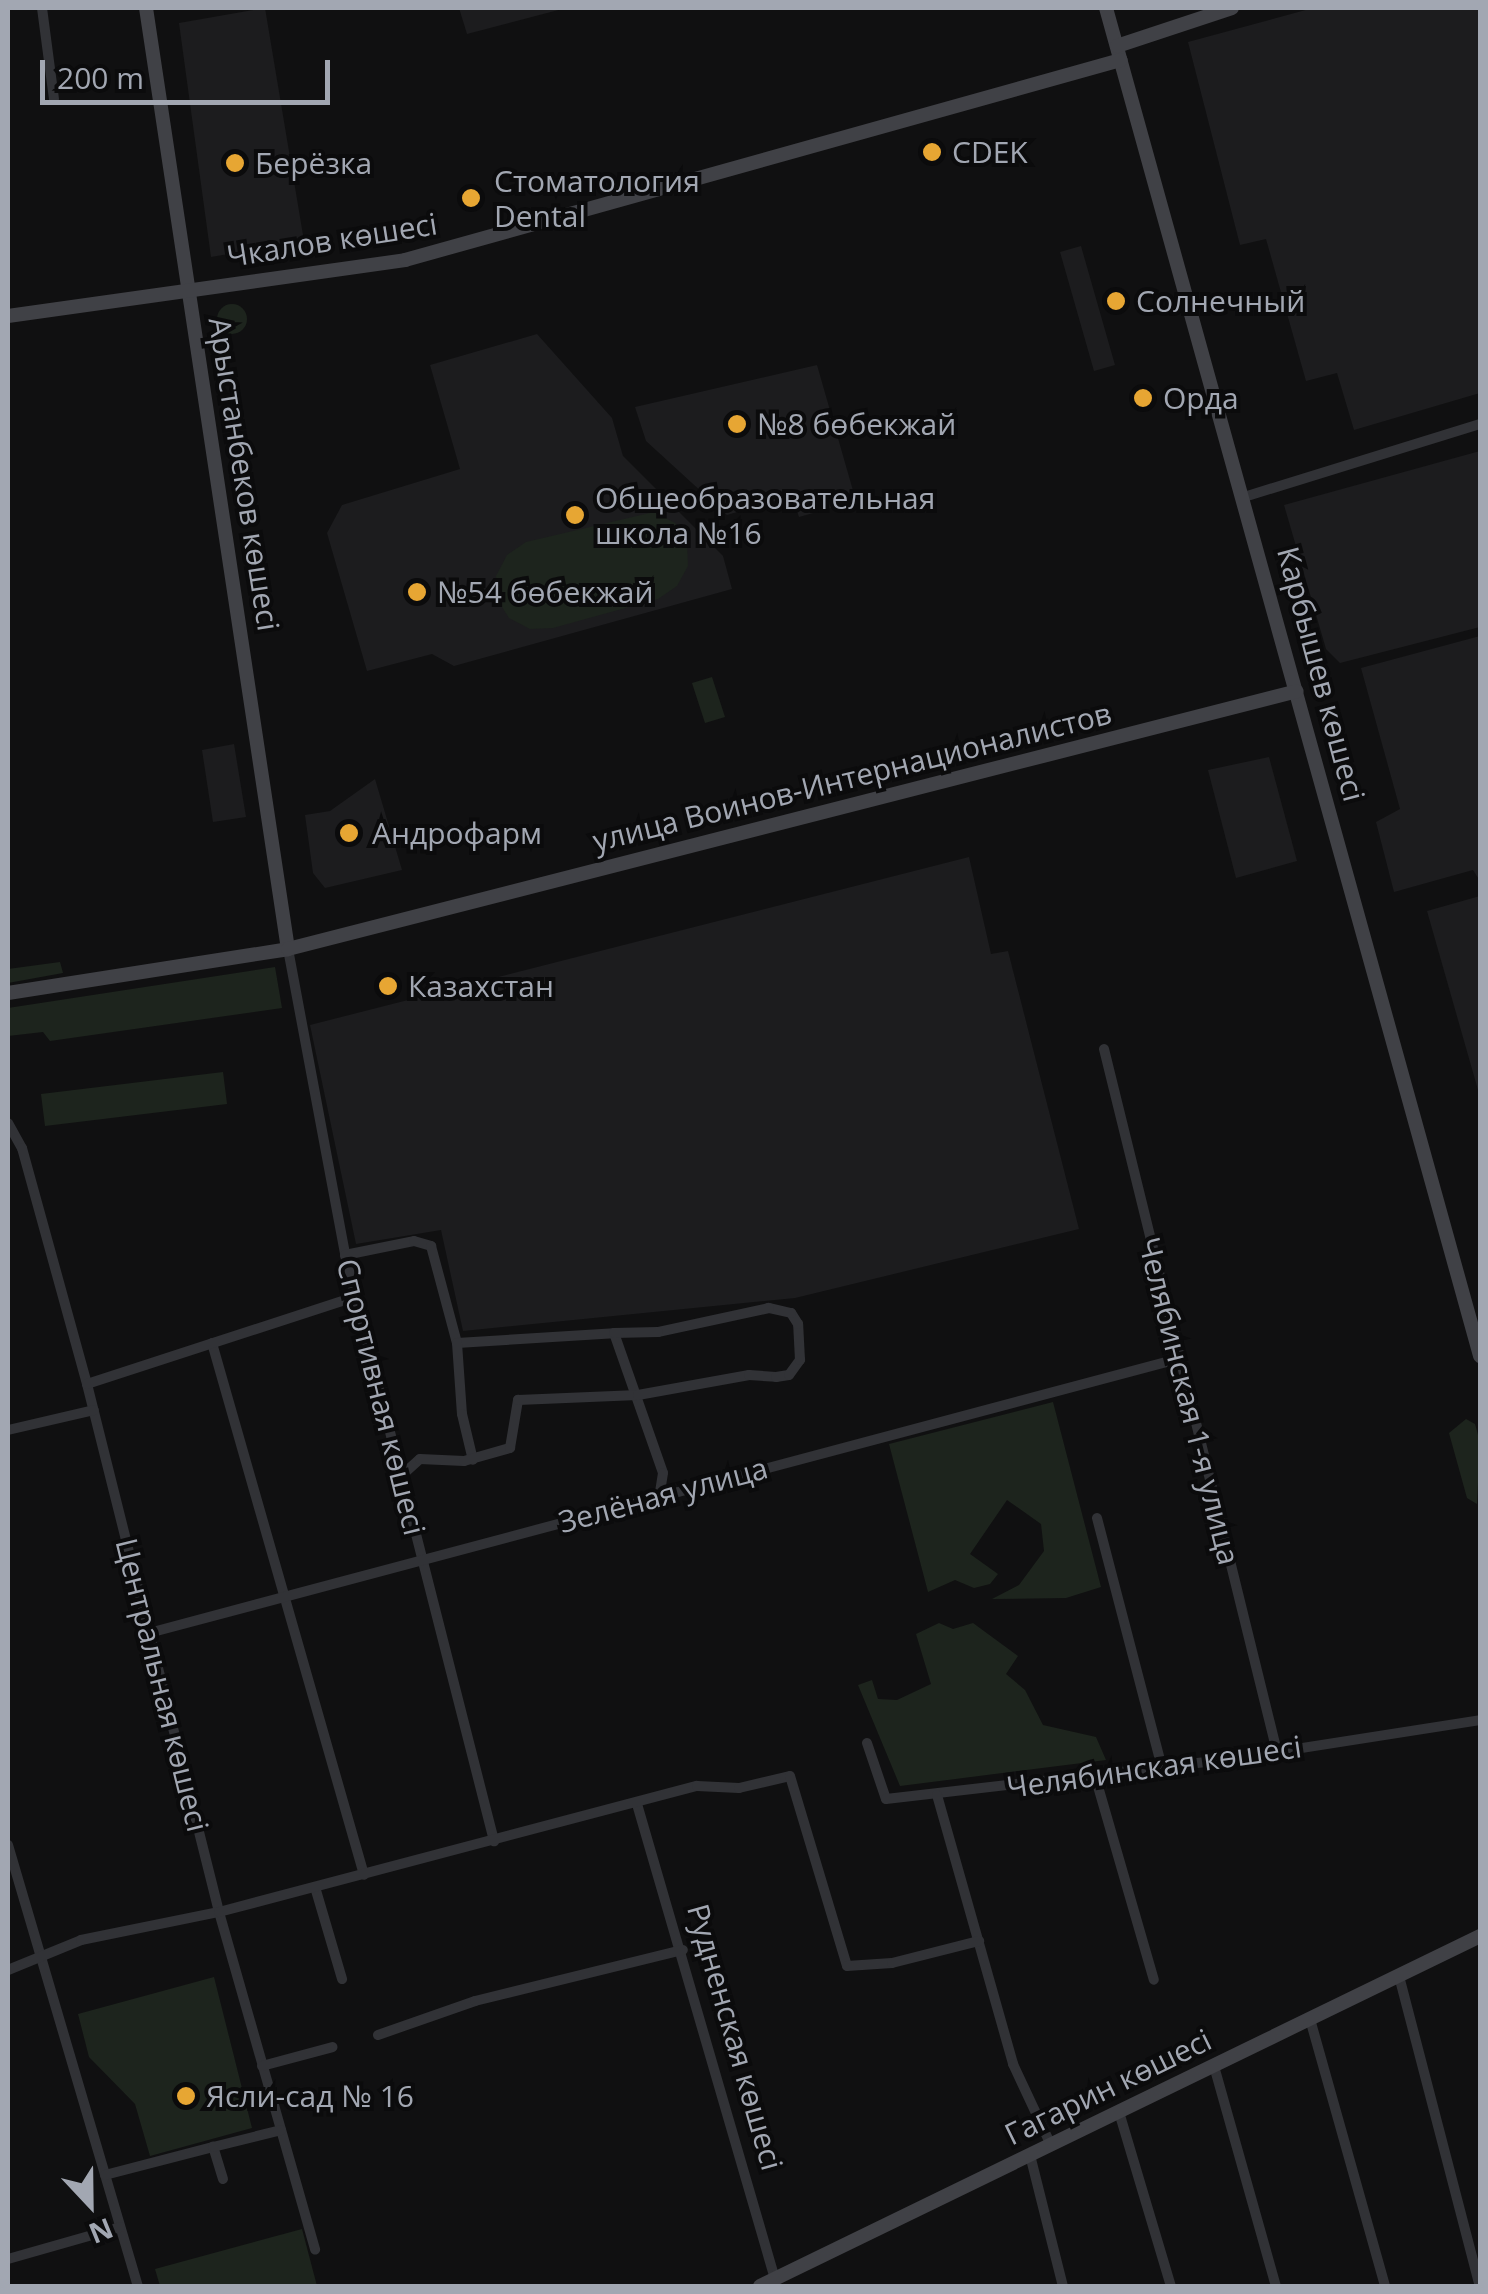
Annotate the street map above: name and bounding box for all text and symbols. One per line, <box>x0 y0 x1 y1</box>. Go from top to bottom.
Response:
scale bar <box>45 40 335 102</box>
text: 200 m <box>57 57 144 98</box>
place label: CDEK <box>952 134 1028 170</box>
marker: CDEK <box>921 141 943 163</box>
place label: Берёзка <box>255 145 372 181</box>
marker: Берёзка <box>224 152 246 174</box>
place label: Стоматология Dental <box>494 163 700 234</box>
marker: Стоматология Dental <box>458 185 484 211</box>
street label: Чкалов көшесі <box>224 206 440 274</box>
place label: Солнечный <box>1136 283 1305 319</box>
marker: Солнечный <box>1105 290 1127 312</box>
street label: Арыстанбеков көшесі <box>201 315 287 633</box>
place label: Орда <box>1163 380 1239 416</box>
marker: Орда <box>1132 387 1154 409</box>
place label: №8 бөбекжай <box>757 406 956 442</box>
marker: №8 бөбекжай <box>726 413 748 435</box>
place label: Общеобразовательная школа №16 <box>595 480 935 550</box>
marker: Общеобразовательная школа №16 <box>564 504 586 526</box>
street label: Карбышев көшесі <box>1270 543 1372 805</box>
place label: №54 бөбекжай <box>437 574 654 610</box>
marker: №54 бөбекжай <box>406 581 428 603</box>
street label: улица Воинов-Интернационалистов <box>589 695 1115 859</box>
place label: Андрофарм <box>372 815 542 851</box>
marker: Андрофарм <box>336 820 362 846</box>
place label: Казахстан <box>408 968 554 1004</box>
marker: Казахстан <box>377 975 399 997</box>
street label: Челябинская 1-я улица <box>1131 1234 1247 1568</box>
street label: Спортивная көшесі <box>329 1255 433 1539</box>
street label: Зелёная улица <box>554 1450 772 1540</box>
street label: Центральная көшесі <box>108 1535 216 1835</box>
street label: Челябинская көшесі <box>1004 1728 1304 1806</box>
street label: Рудненская көшесі <box>680 1900 790 2174</box>
street label: Гагарин көшесі <box>999 2021 1217 2153</box>
place label: Ясли-сад № 16 <box>206 2078 414 2114</box>
marker: Ясли-сад № 16 <box>175 2085 197 2107</box>
north arrow <box>40 2154 140 2254</box>
text: N <box>84 2210 119 2254</box>

